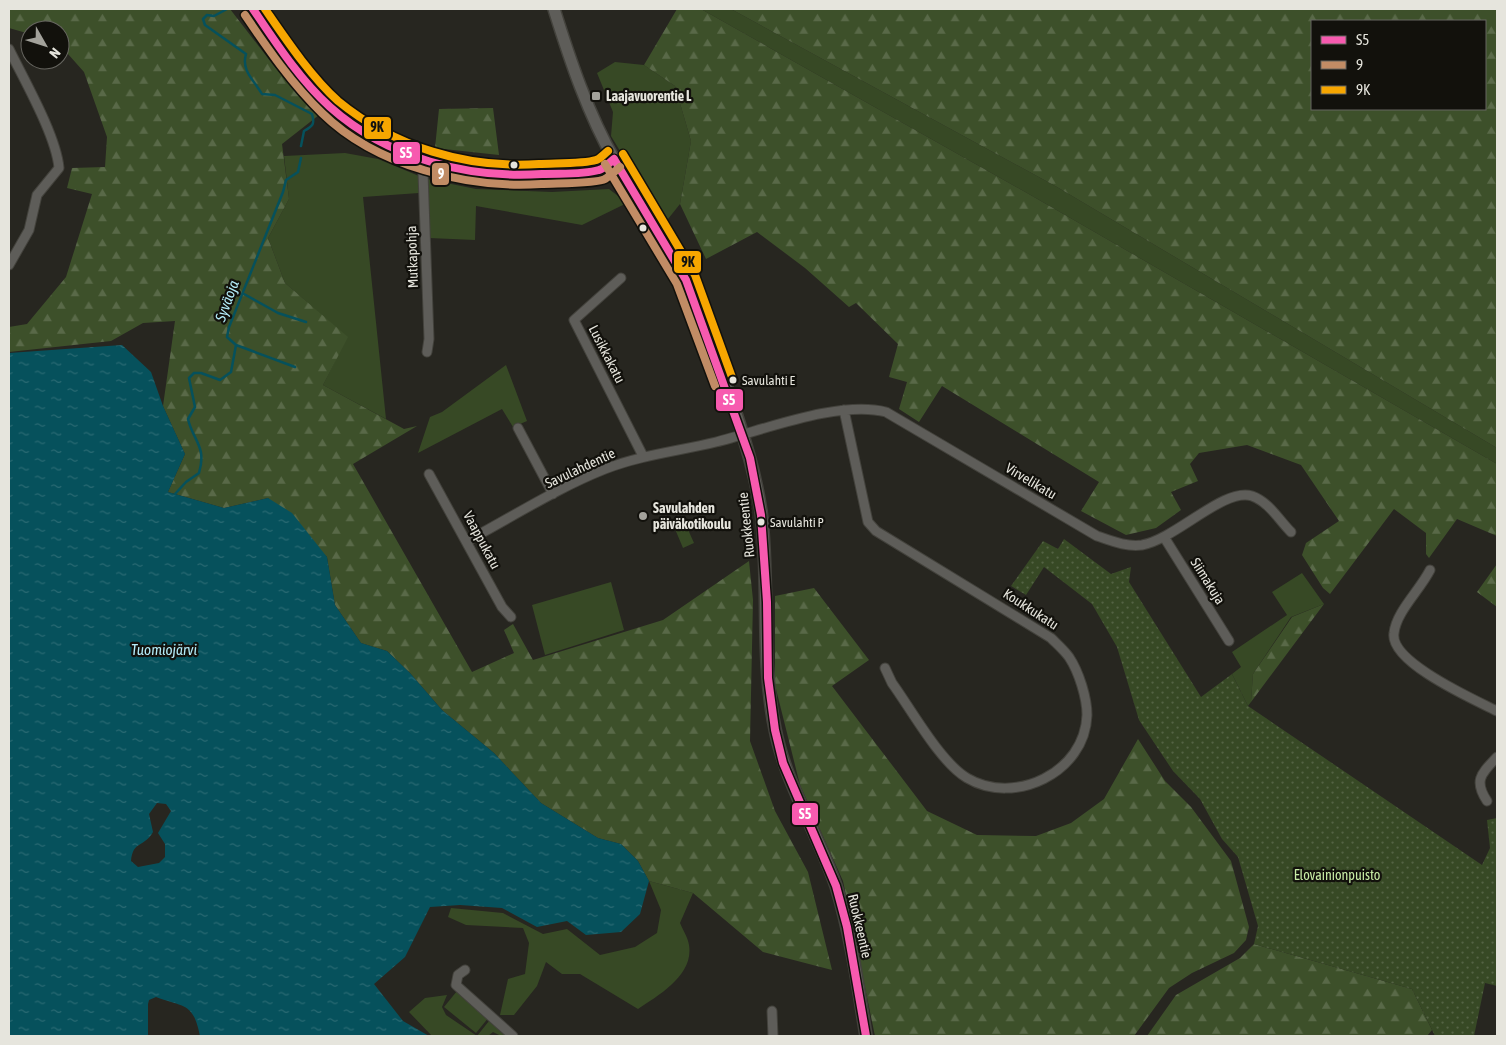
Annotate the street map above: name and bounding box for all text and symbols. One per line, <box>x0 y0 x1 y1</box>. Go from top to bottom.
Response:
north arrow <box>20 20 70 70</box>
legend <box>1311 20 1486 110</box>
text: S5 <box>1356 31 1369 48</box>
text: N <box>46 45 64 61</box>
text: 9 <box>1356 56 1363 73</box>
text: 9K <box>1356 81 1371 98</box>
place label: Laajavuorentie L <box>606 88 692 104</box>
marker: Laajavuorentie L <box>590 90 602 102</box>
line badge: 9K <box>363 116 392 140</box>
text: 9K <box>370 119 384 135</box>
line badge: S5 <box>392 141 421 165</box>
text: S5 <box>400 145 413 161</box>
unlabelled marker <box>509 160 519 170</box>
line badge: 9 <box>431 162 450 186</box>
text: 9 <box>438 166 445 182</box>
unlabelled marker <box>638 223 648 233</box>
street label: Mutkapohja <box>403 225 421 289</box>
line badge: 9K <box>673 250 702 274</box>
text: 9K <box>681 254 695 270</box>
water label: Syväoja <box>211 278 242 325</box>
street label: Lusikkakatu <box>586 322 628 386</box>
place label: Savulahti E <box>742 373 795 388</box>
marker: Savulahti E <box>728 375 738 385</box>
line badge: S5 <box>715 388 744 412</box>
text: S5 <box>723 392 736 408</box>
street label: Savulahdentie <box>542 445 618 491</box>
street label: Virvelikatu <box>1003 460 1059 502</box>
street label: Ruokkeentie <box>735 492 757 558</box>
place label: Savulahden päiväkotikoulu <box>653 500 731 532</box>
street label: Vaappukatu <box>460 508 504 572</box>
marker: Savulahden päiväkotikoulu <box>637 510 649 522</box>
place label: Savulahti P <box>770 515 824 530</box>
marker: Savulahti P <box>756 517 766 527</box>
street label: Siimakuja <box>1188 555 1228 607</box>
street label: Koukkukatu <box>1000 585 1062 633</box>
water label: Tuomiojärvi <box>131 641 197 658</box>
line badge: S5 <box>791 802 819 826</box>
text: S5 <box>799 806 812 822</box>
park label: Elovainionpuisto <box>1294 867 1380 883</box>
street label: Ruokkeentie <box>845 892 875 960</box>

